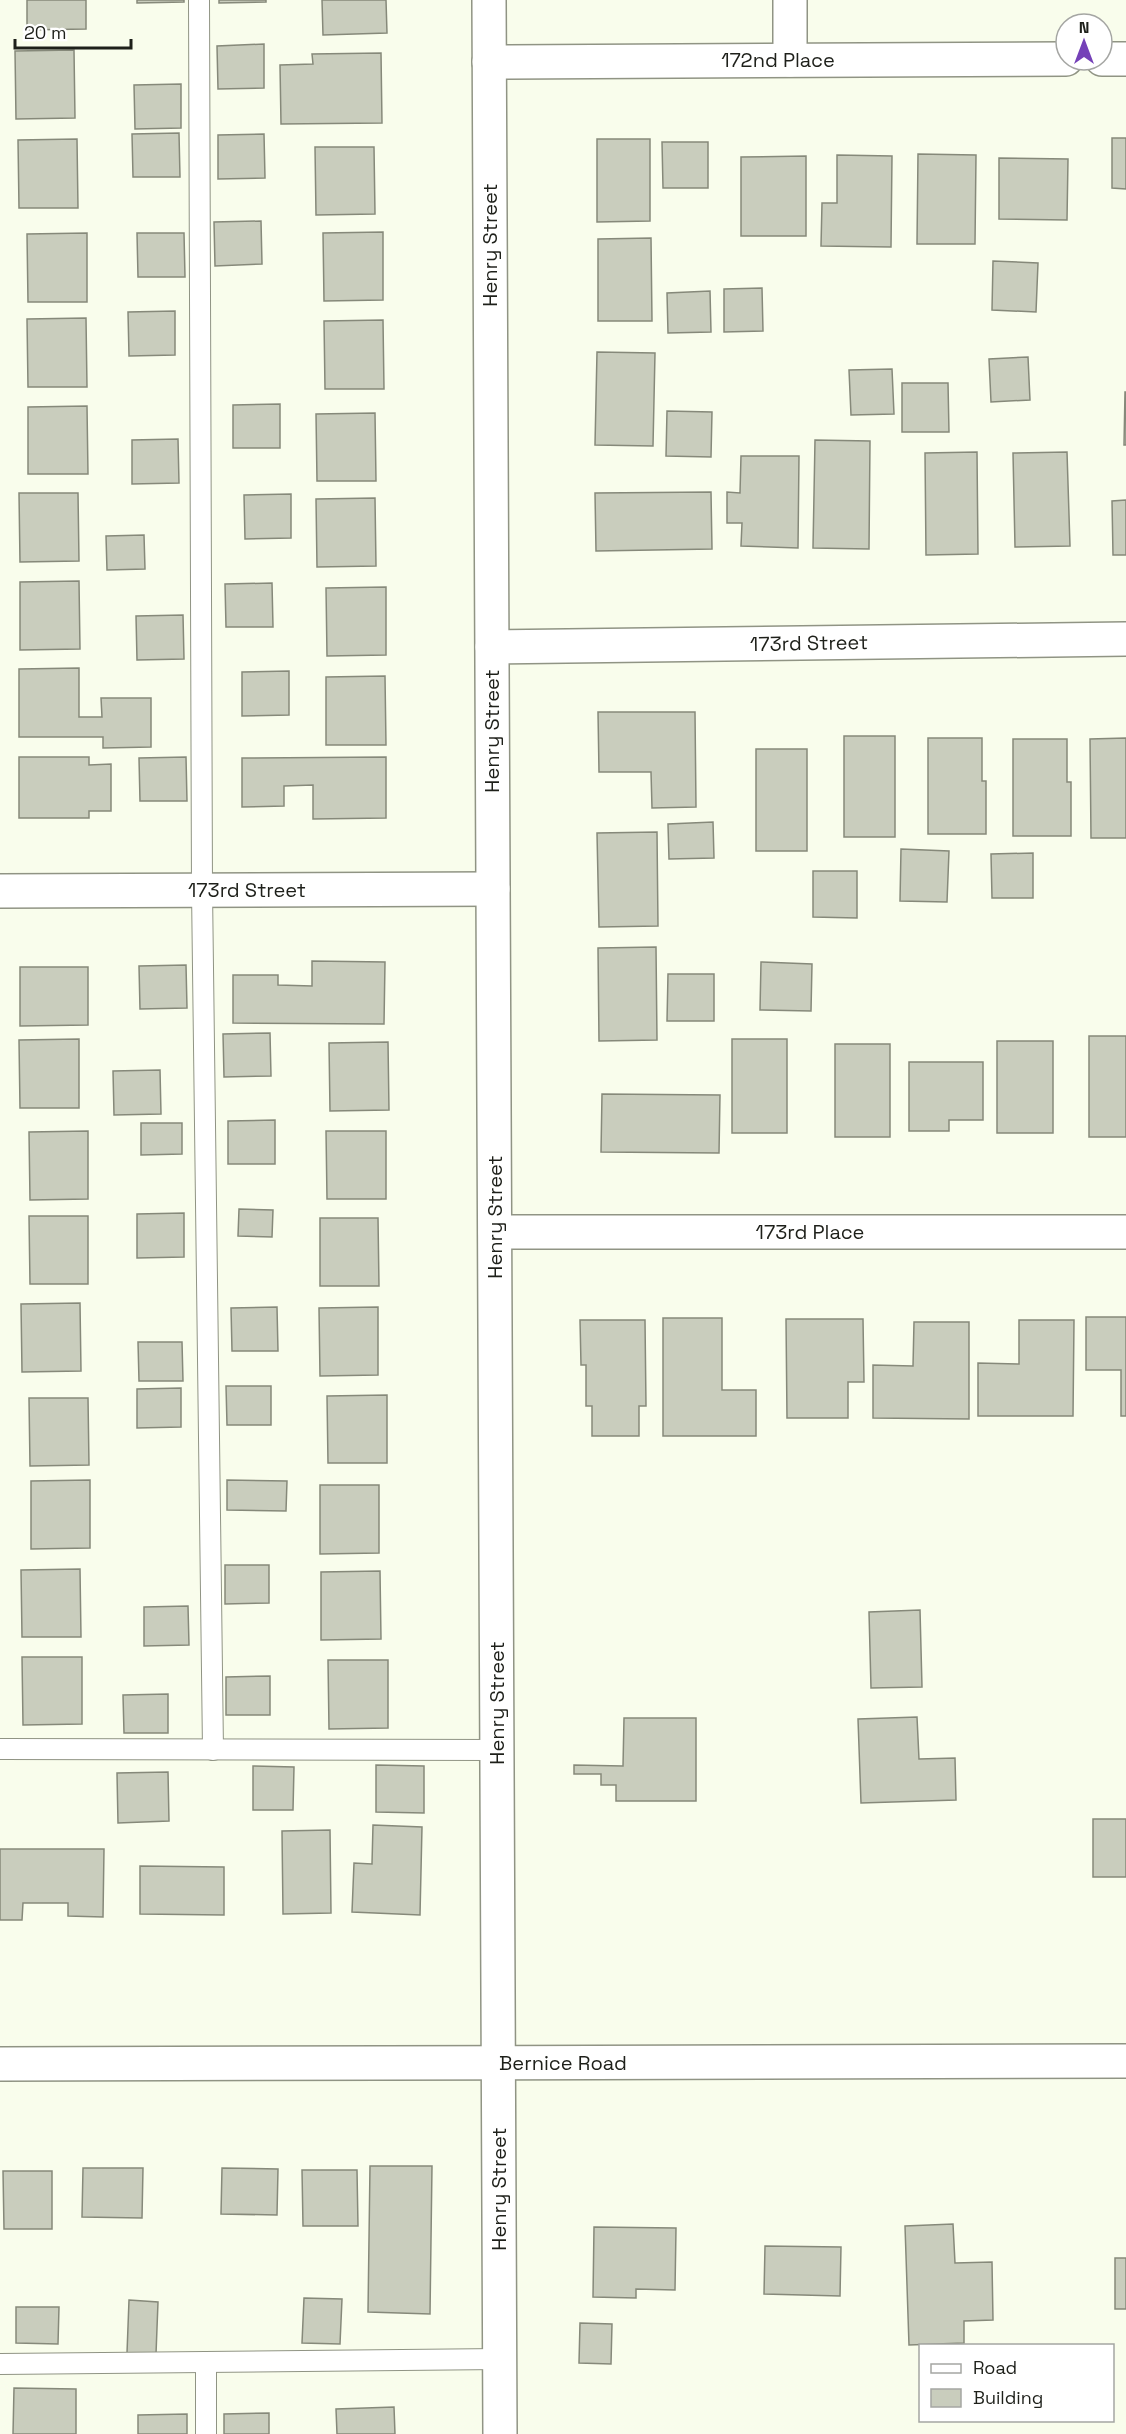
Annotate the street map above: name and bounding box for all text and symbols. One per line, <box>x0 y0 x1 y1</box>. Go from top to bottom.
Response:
scale bar <box>15 12 130 50</box>
north arrow <box>1054 12 1114 72</box>
text: N <box>1079 17 1089 38</box>
text: 20 m <box>24 21 67 44</box>
street label: 172nd Place <box>721 47 835 73</box>
street label: Henry Street <box>477 183 503 307</box>
street label: 173rd Street <box>750 629 868 657</box>
street label: Henry Street <box>479 669 505 793</box>
street label: 173rd Street <box>188 877 306 903</box>
street label: Henry Street <box>482 1155 508 1279</box>
street label: 173rd Place <box>756 1219 864 1245</box>
street label: Henry Street <box>484 1641 510 1765</box>
street label: Bernice Road <box>499 2050 627 2076</box>
street label: Henry Street <box>486 2127 512 2251</box>
legend <box>919 2344 1114 2422</box>
text: Road <box>973 2356 1017 2379</box>
text: Building <box>973 2386 1043 2409</box>

